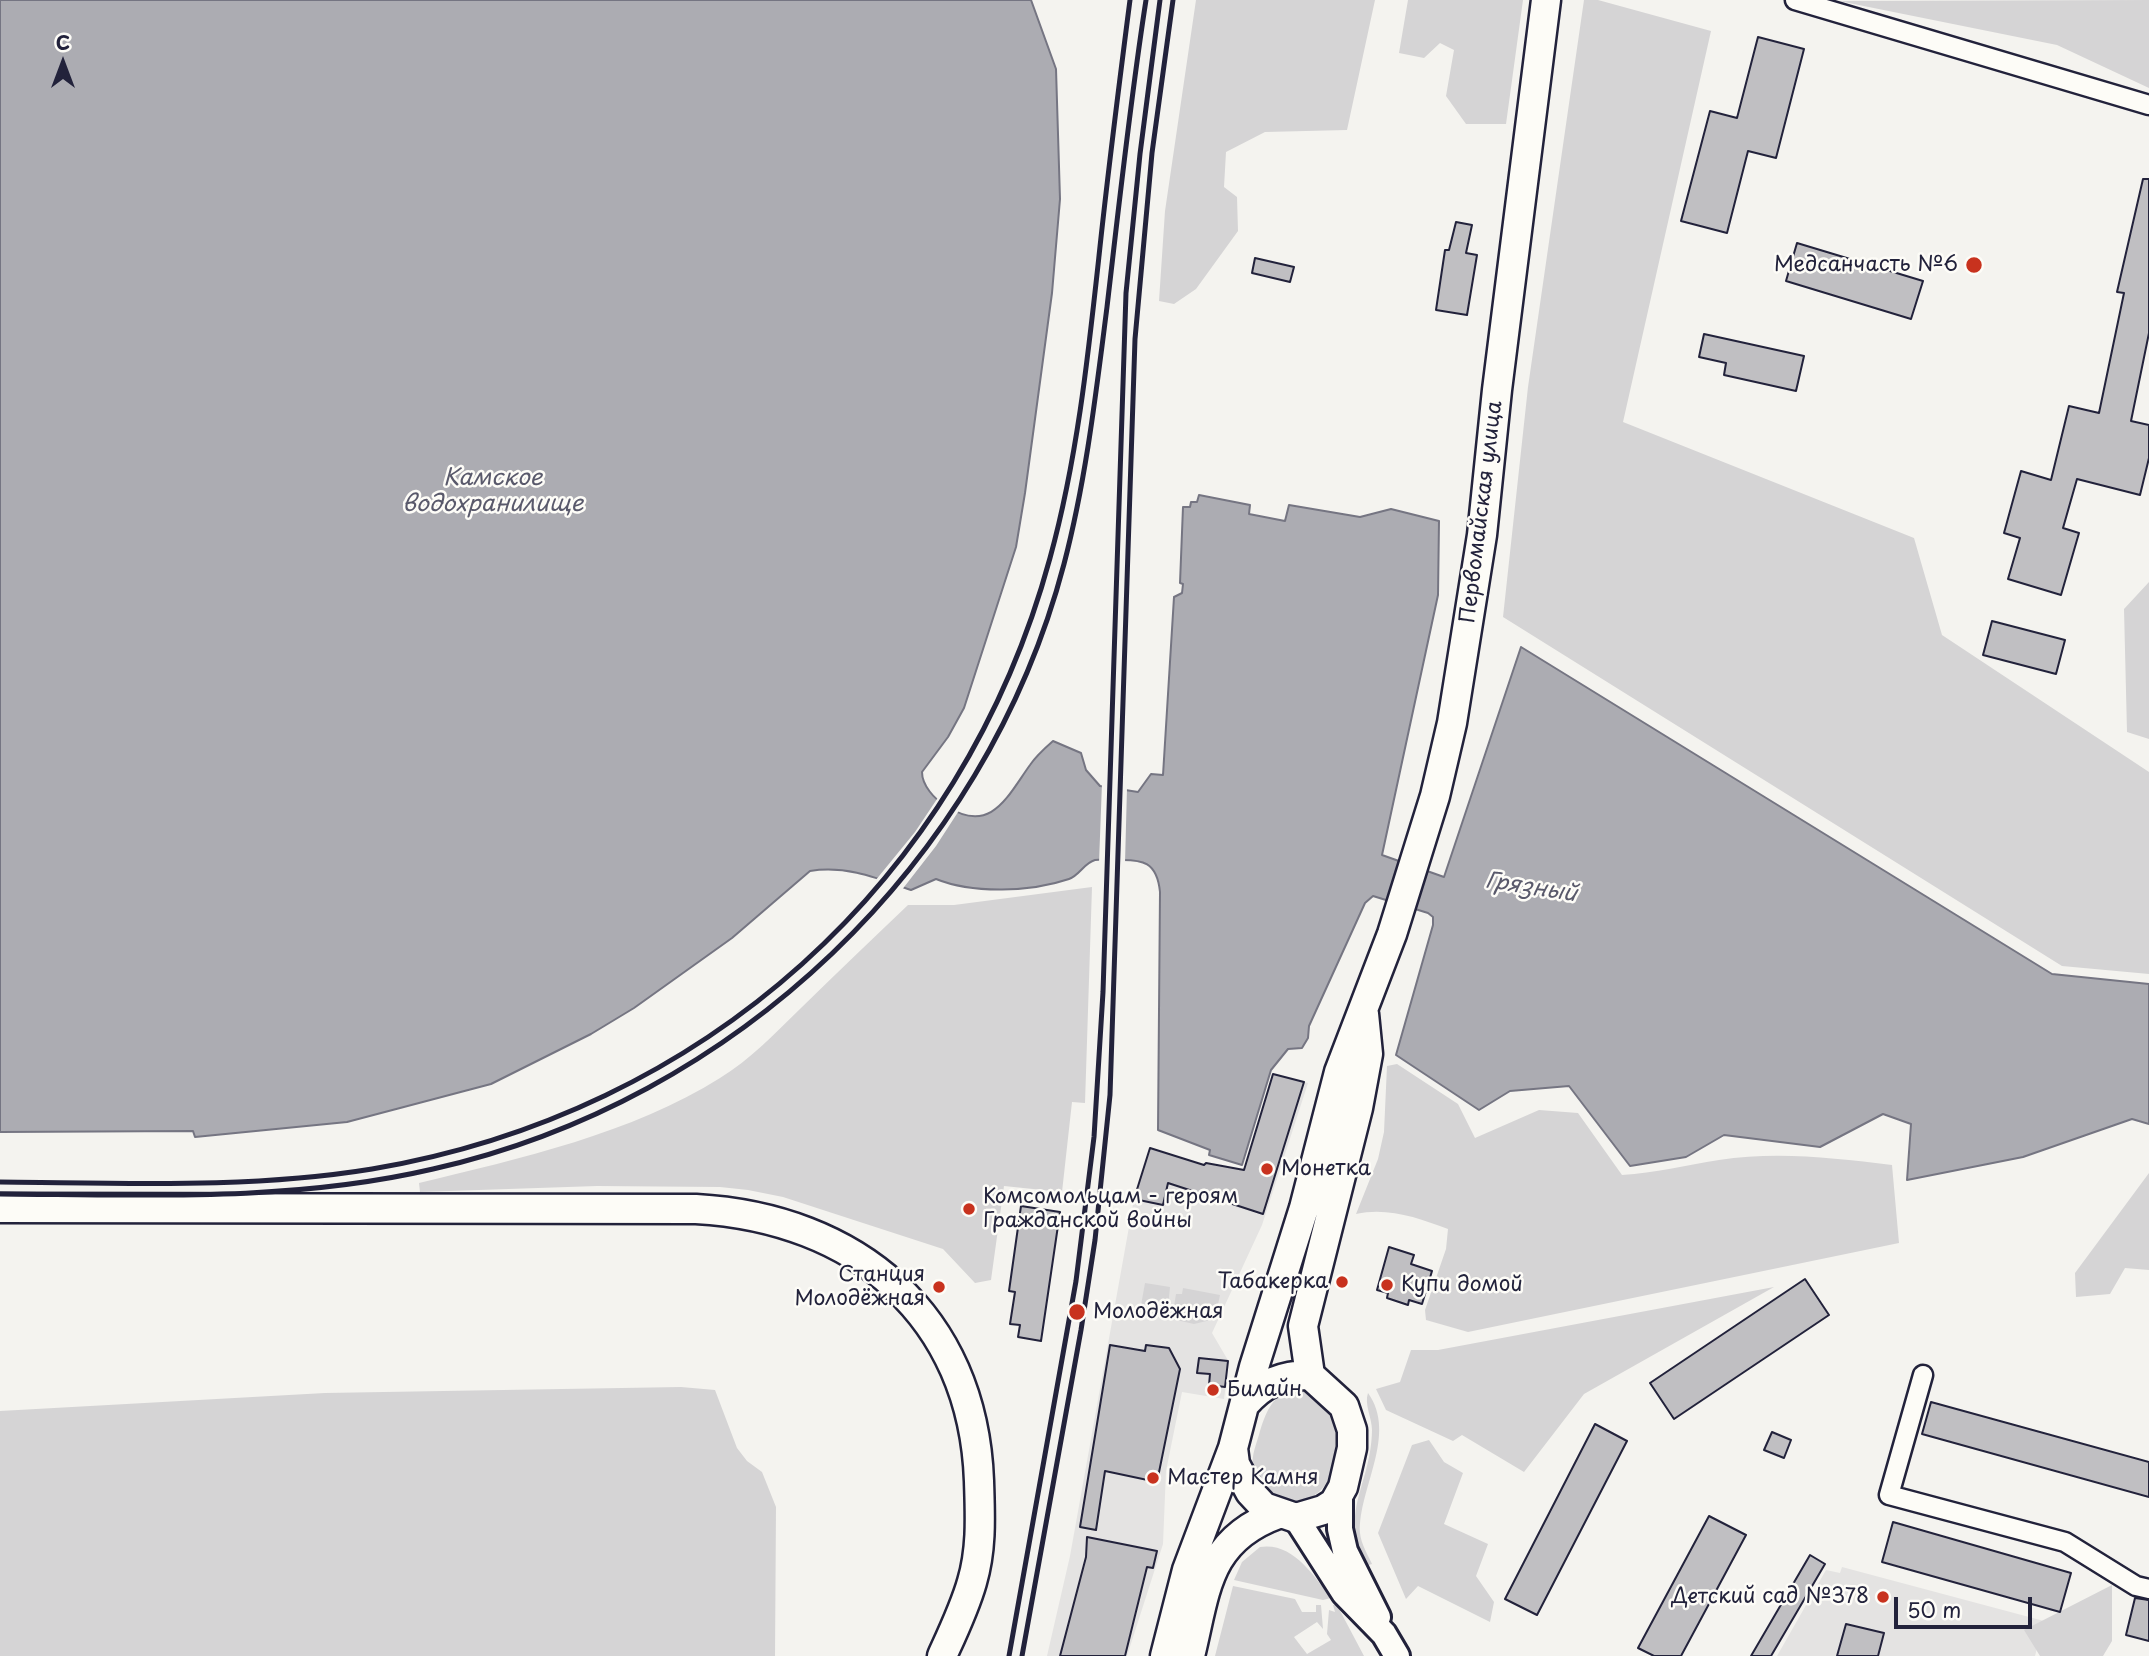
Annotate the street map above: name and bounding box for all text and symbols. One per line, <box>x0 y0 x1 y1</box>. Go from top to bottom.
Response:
north arrow <box>28 28 98 98</box>
text: С <box>56 28 70 56</box>
place label: Медсанчасть №6 <box>1774 252 1958 278</box>
marker: Медсанчасть №6 <box>1964 255 1984 275</box>
street label: Первомайская улица <box>1456 399 1508 625</box>
water label: Камское водохранилище <box>402 465 584 519</box>
water label: Грязный <box>1483 867 1579 909</box>
place label: Монетка <box>1281 1156 1371 1182</box>
marker: Монетка <box>1259 1161 1275 1177</box>
place label: Комсомольцам - героям Гражданской войны <box>983 1184 1238 1234</box>
marker: Комсомольцам - героям Гражданской войны <box>961 1201 977 1217</box>
place label: Станция Молодёжная <box>794 1262 925 1312</box>
place label: Табакерка <box>1217 1269 1328 1295</box>
place label: Купи домой <box>1401 1272 1523 1298</box>
marker: Табакерка <box>1334 1274 1350 1290</box>
marker: Купи домой <box>1379 1277 1395 1293</box>
marker: Станция Молодёжная <box>931 1279 947 1295</box>
place label: Молодёжная <box>1093 1299 1224 1325</box>
marker: Молодёжная <box>1067 1302 1087 1322</box>
place label: Билайн <box>1227 1377 1302 1403</box>
marker: Билайн <box>1205 1382 1221 1398</box>
place label: Мастер Камня <box>1167 1465 1319 1491</box>
marker: Мастер Камня <box>1145 1470 1161 1486</box>
scale bar <box>1897 1582 2035 1626</box>
place label: Детский сад №378 <box>1672 1584 1869 1610</box>
marker: Детский сад №378 <box>1875 1589 1891 1605</box>
text: 50 m <box>1907 1593 1961 1625</box>

